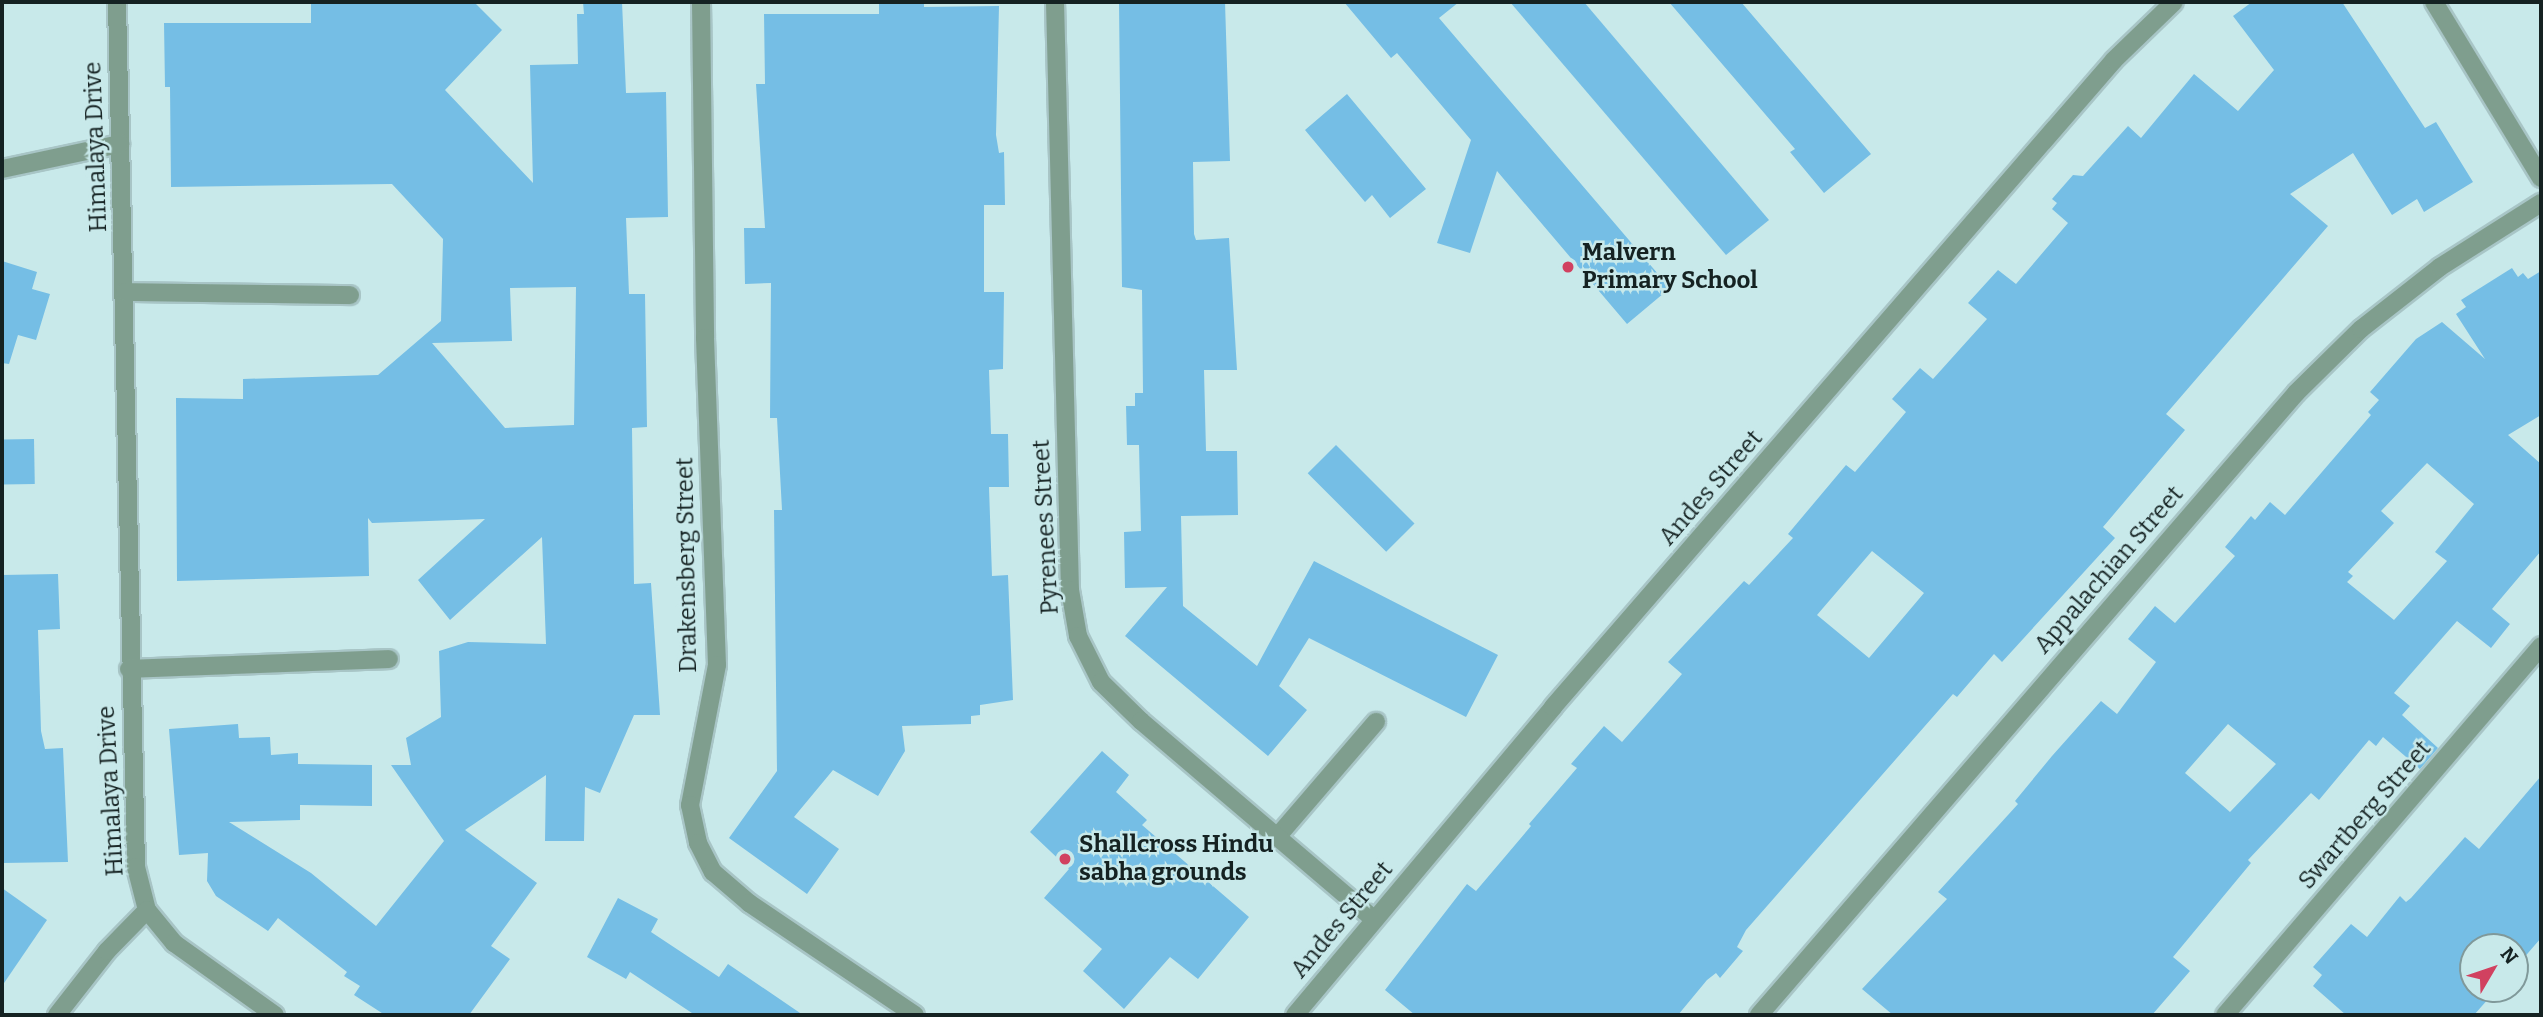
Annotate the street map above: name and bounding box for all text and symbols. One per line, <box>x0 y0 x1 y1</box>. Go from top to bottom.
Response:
street label: Himalaya Drive <box>79 61 113 233</box>
place label: Malvern Primary School <box>1582 239 1758 295</box>
marker: Malvern Primary School <box>1560 259 1576 275</box>
street label: Andes Street <box>1653 425 1769 551</box>
street label: Pyrenees Street <box>1027 439 1065 615</box>
street label: Drakensberg Street <box>671 457 703 673</box>
street label: Appalachian Street <box>2028 480 2190 660</box>
street label: Himalaya Drive <box>92 705 130 877</box>
street label: Swartberg Street <box>2293 735 2437 895</box>
place label: Shallcross Hindu sabha grounds <box>1079 831 1273 887</box>
marker: Shallcross Hindu sabha grounds <box>1057 851 1073 867</box>
street label: Andes Street <box>1285 856 1399 984</box>
north arrow <box>2459 933 2529 1003</box>
text: N <box>2496 943 2523 969</box>

